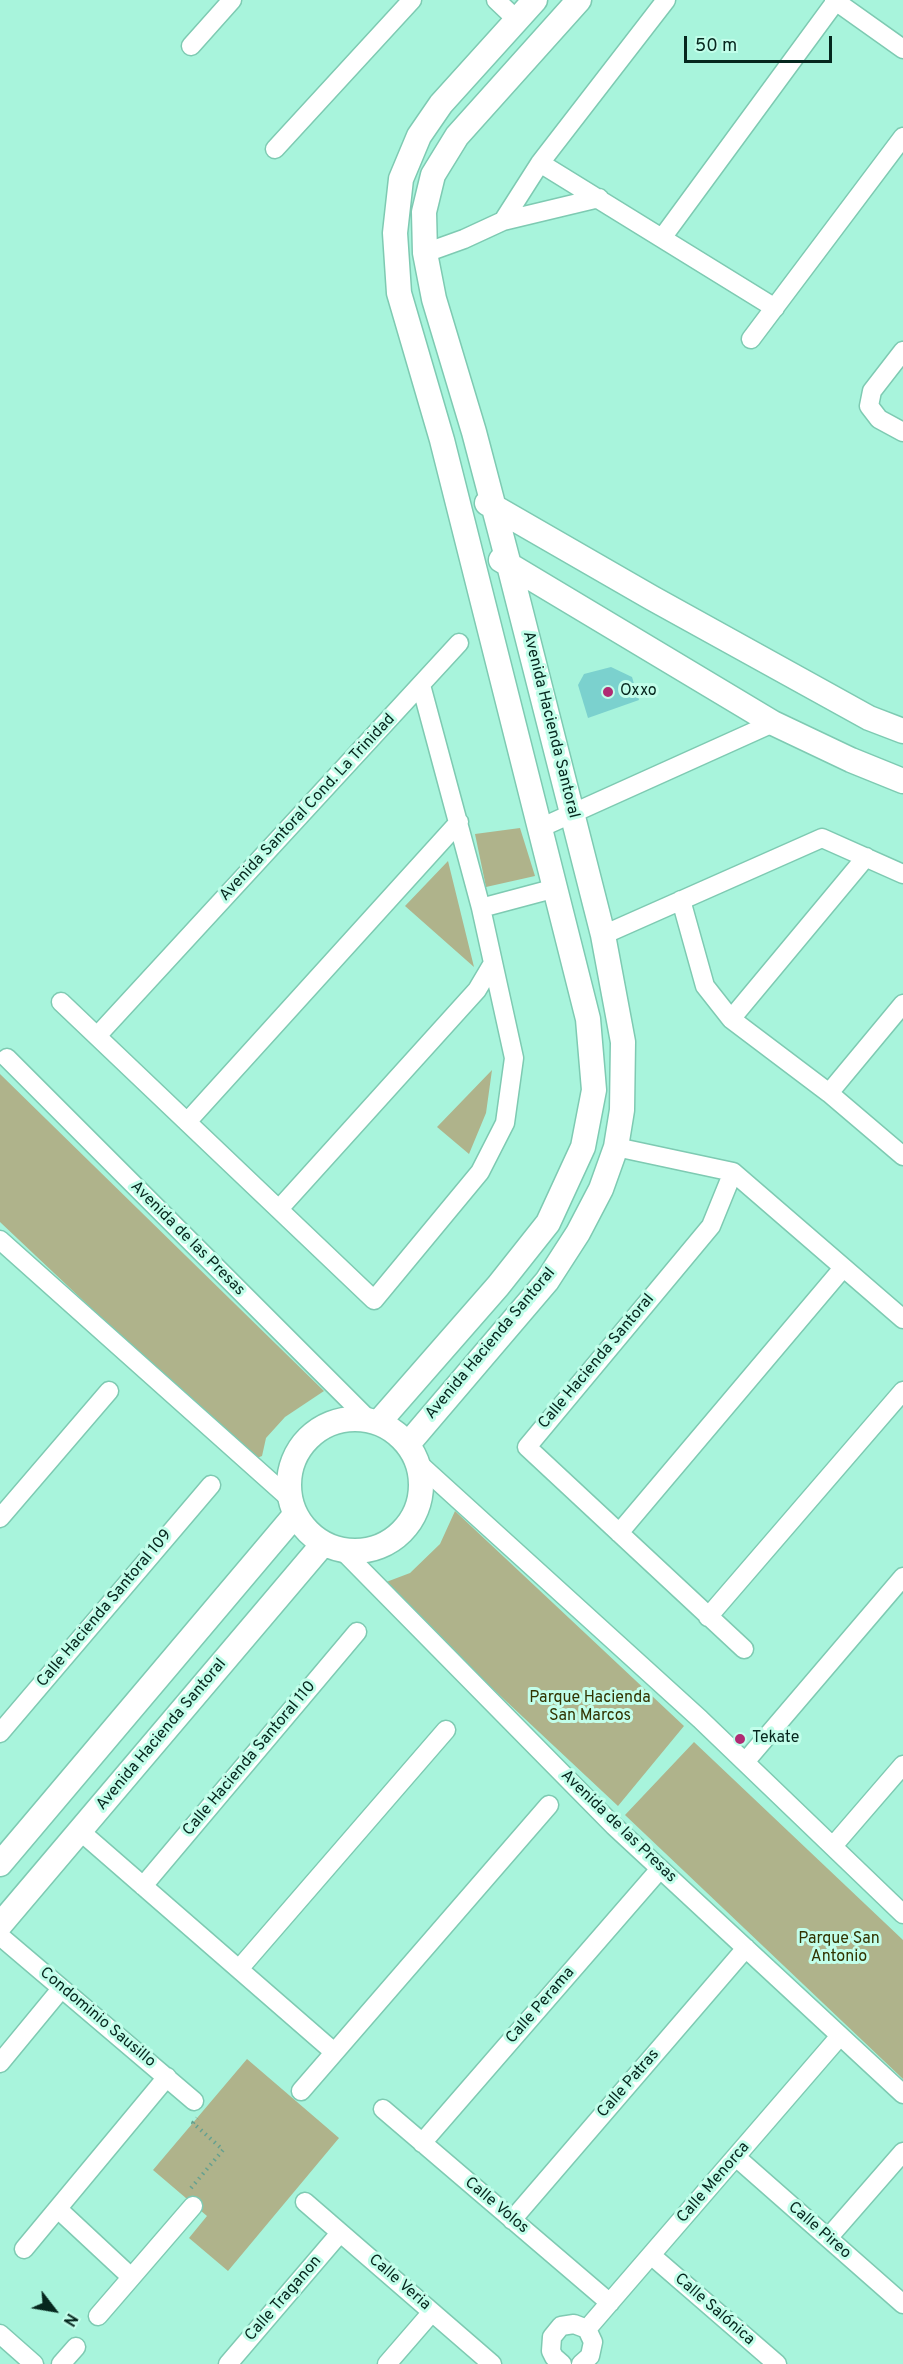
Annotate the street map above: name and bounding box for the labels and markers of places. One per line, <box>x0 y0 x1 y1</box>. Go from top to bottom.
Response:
place label: Oxxo <box>620 682 657 702</box>
marker: Oxxo <box>601 685 615 699</box>
place label: Tekate <box>752 1729 799 1749</box>
marker: Tekate <box>733 1732 747 1746</box>

